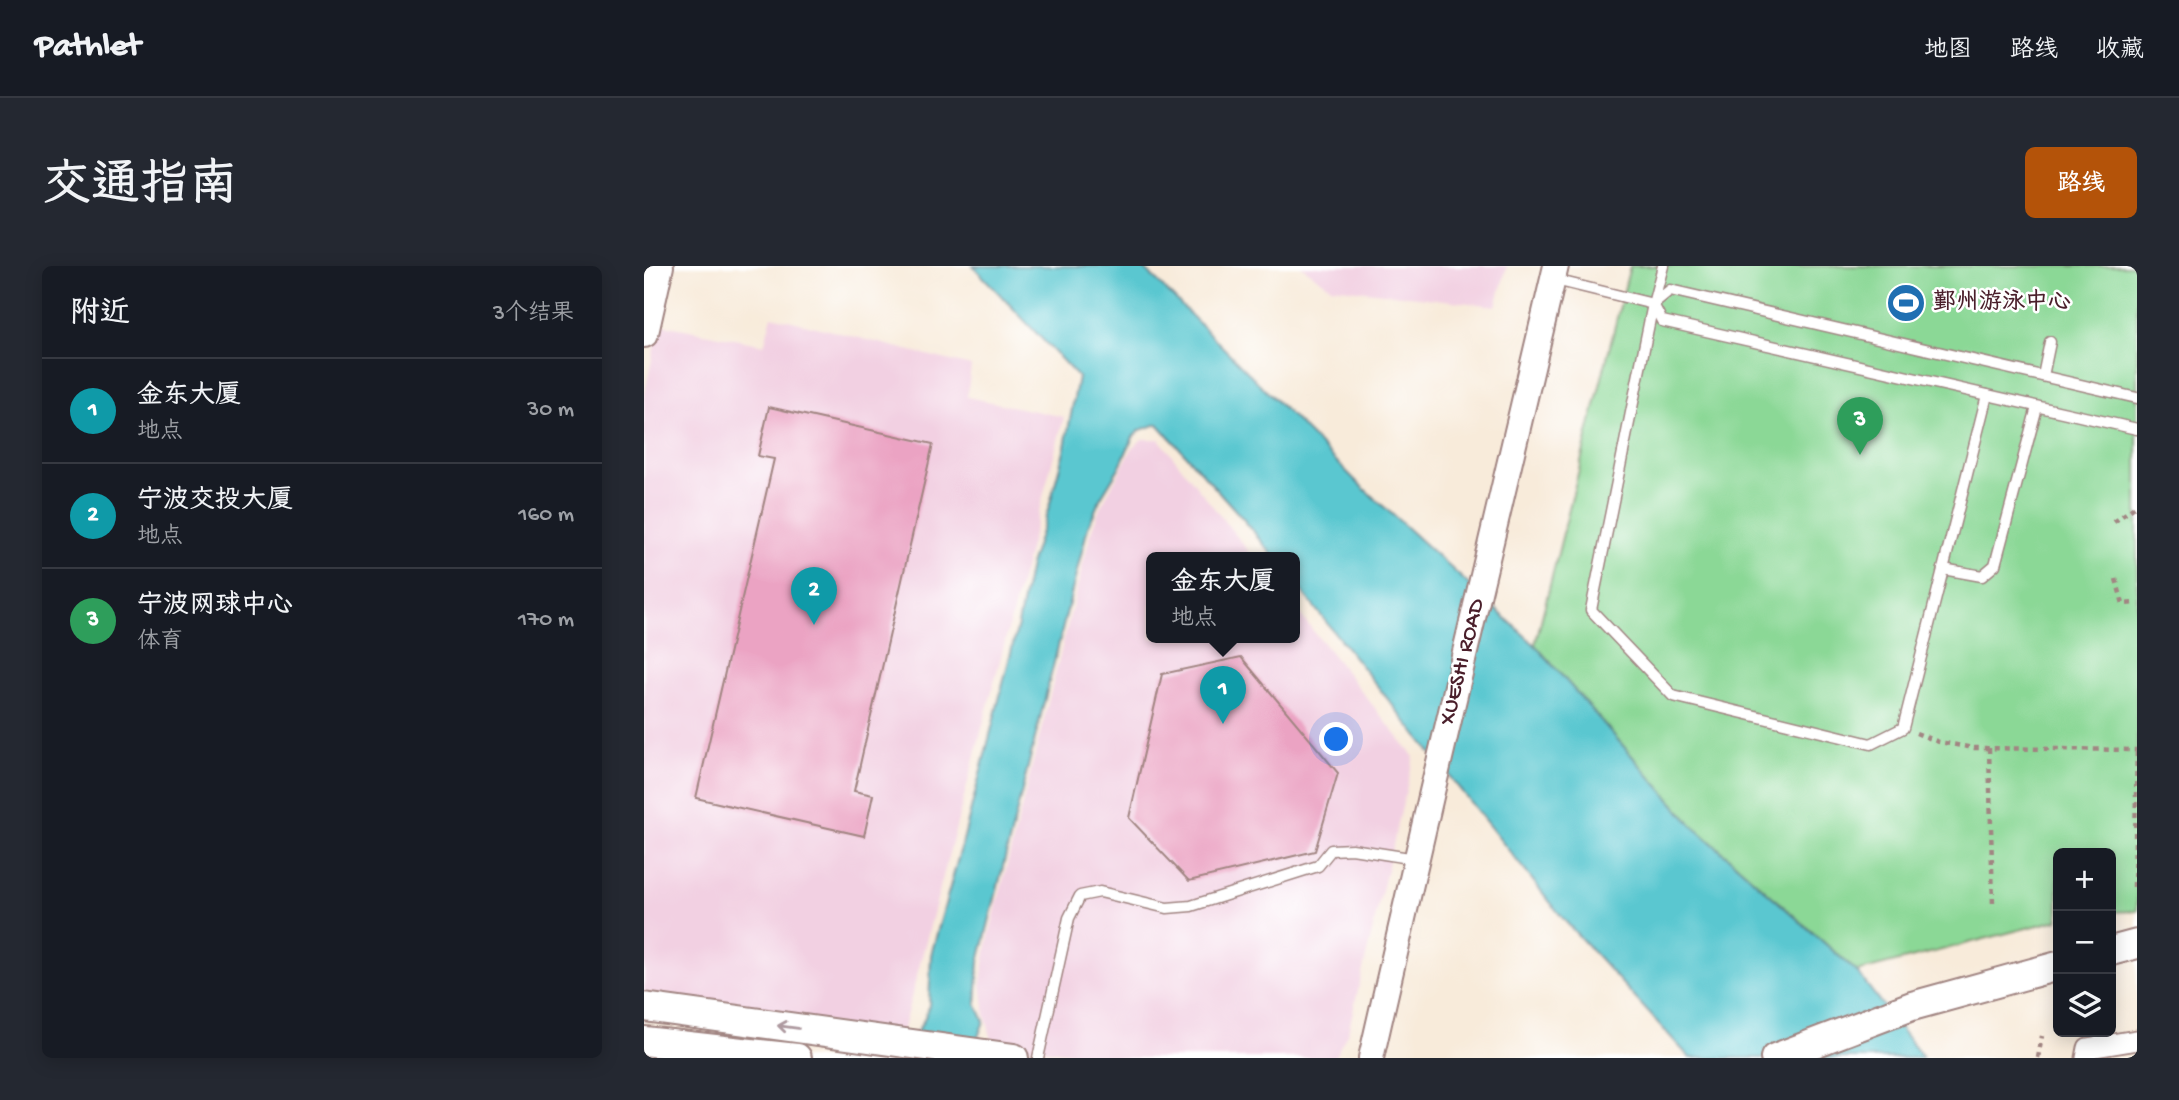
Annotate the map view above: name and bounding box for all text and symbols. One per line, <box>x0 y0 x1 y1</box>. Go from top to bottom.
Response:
text: Pathlet <box>35 29 141 67</box>
text: 地图 <box>1924 37 1972 66</box>
text: 路线 <box>2010 37 2058 66</box>
text: 收藏 <box>2096 37 2144 66</box>
button: 路线 <box>2025 147 2137 218</box>
text: 交通指南 <box>42 160 238 218</box>
sports icon: 鄞州游泳中心 <box>1885 282 1927 324</box>
place label: 鄞州游泳中心 <box>1933 288 2071 317</box>
text: 附近 <box>70 298 130 333</box>
text: 3个结果 <box>493 301 574 328</box>
text: 金东大厦 <box>137 382 241 413</box>
text: 1 <box>88 397 98 424</box>
text: 30 m <box>527 397 574 424</box>
pin: 3 <box>1837 397 1883 455</box>
text: 地点 <box>137 419 183 446</box>
text: 宁波交投大厦 <box>137 487 293 518</box>
text: 2 <box>87 502 99 529</box>
text: 160 m <box>518 502 574 529</box>
text: 地点 <box>137 524 183 551</box>
popup <box>1146 552 1300 643</box>
pin: 2 <box>791 567 837 625</box>
text: 金东大厦 <box>1171 569 1275 600</box>
text: 宁波网球中心 <box>137 592 293 623</box>
street label: XUESHI ROAD <box>1434 595 1492 729</box>
text: 地点 <box>1171 606 1217 633</box>
text: 3 <box>87 607 99 634</box>
text: 170 m <box>518 607 574 634</box>
text: 体育 <box>137 629 183 656</box>
pin: 1 <box>1200 666 1246 724</box>
your location <box>1319 722 1353 756</box>
map controls <box>2053 848 2116 1037</box>
button: + <box>2053 848 2116 911</box>
button: − <box>2053 911 2116 974</box>
button: layers <box>2053 974 2116 1037</box>
one-way arrow <box>777 1021 800 1034</box>

